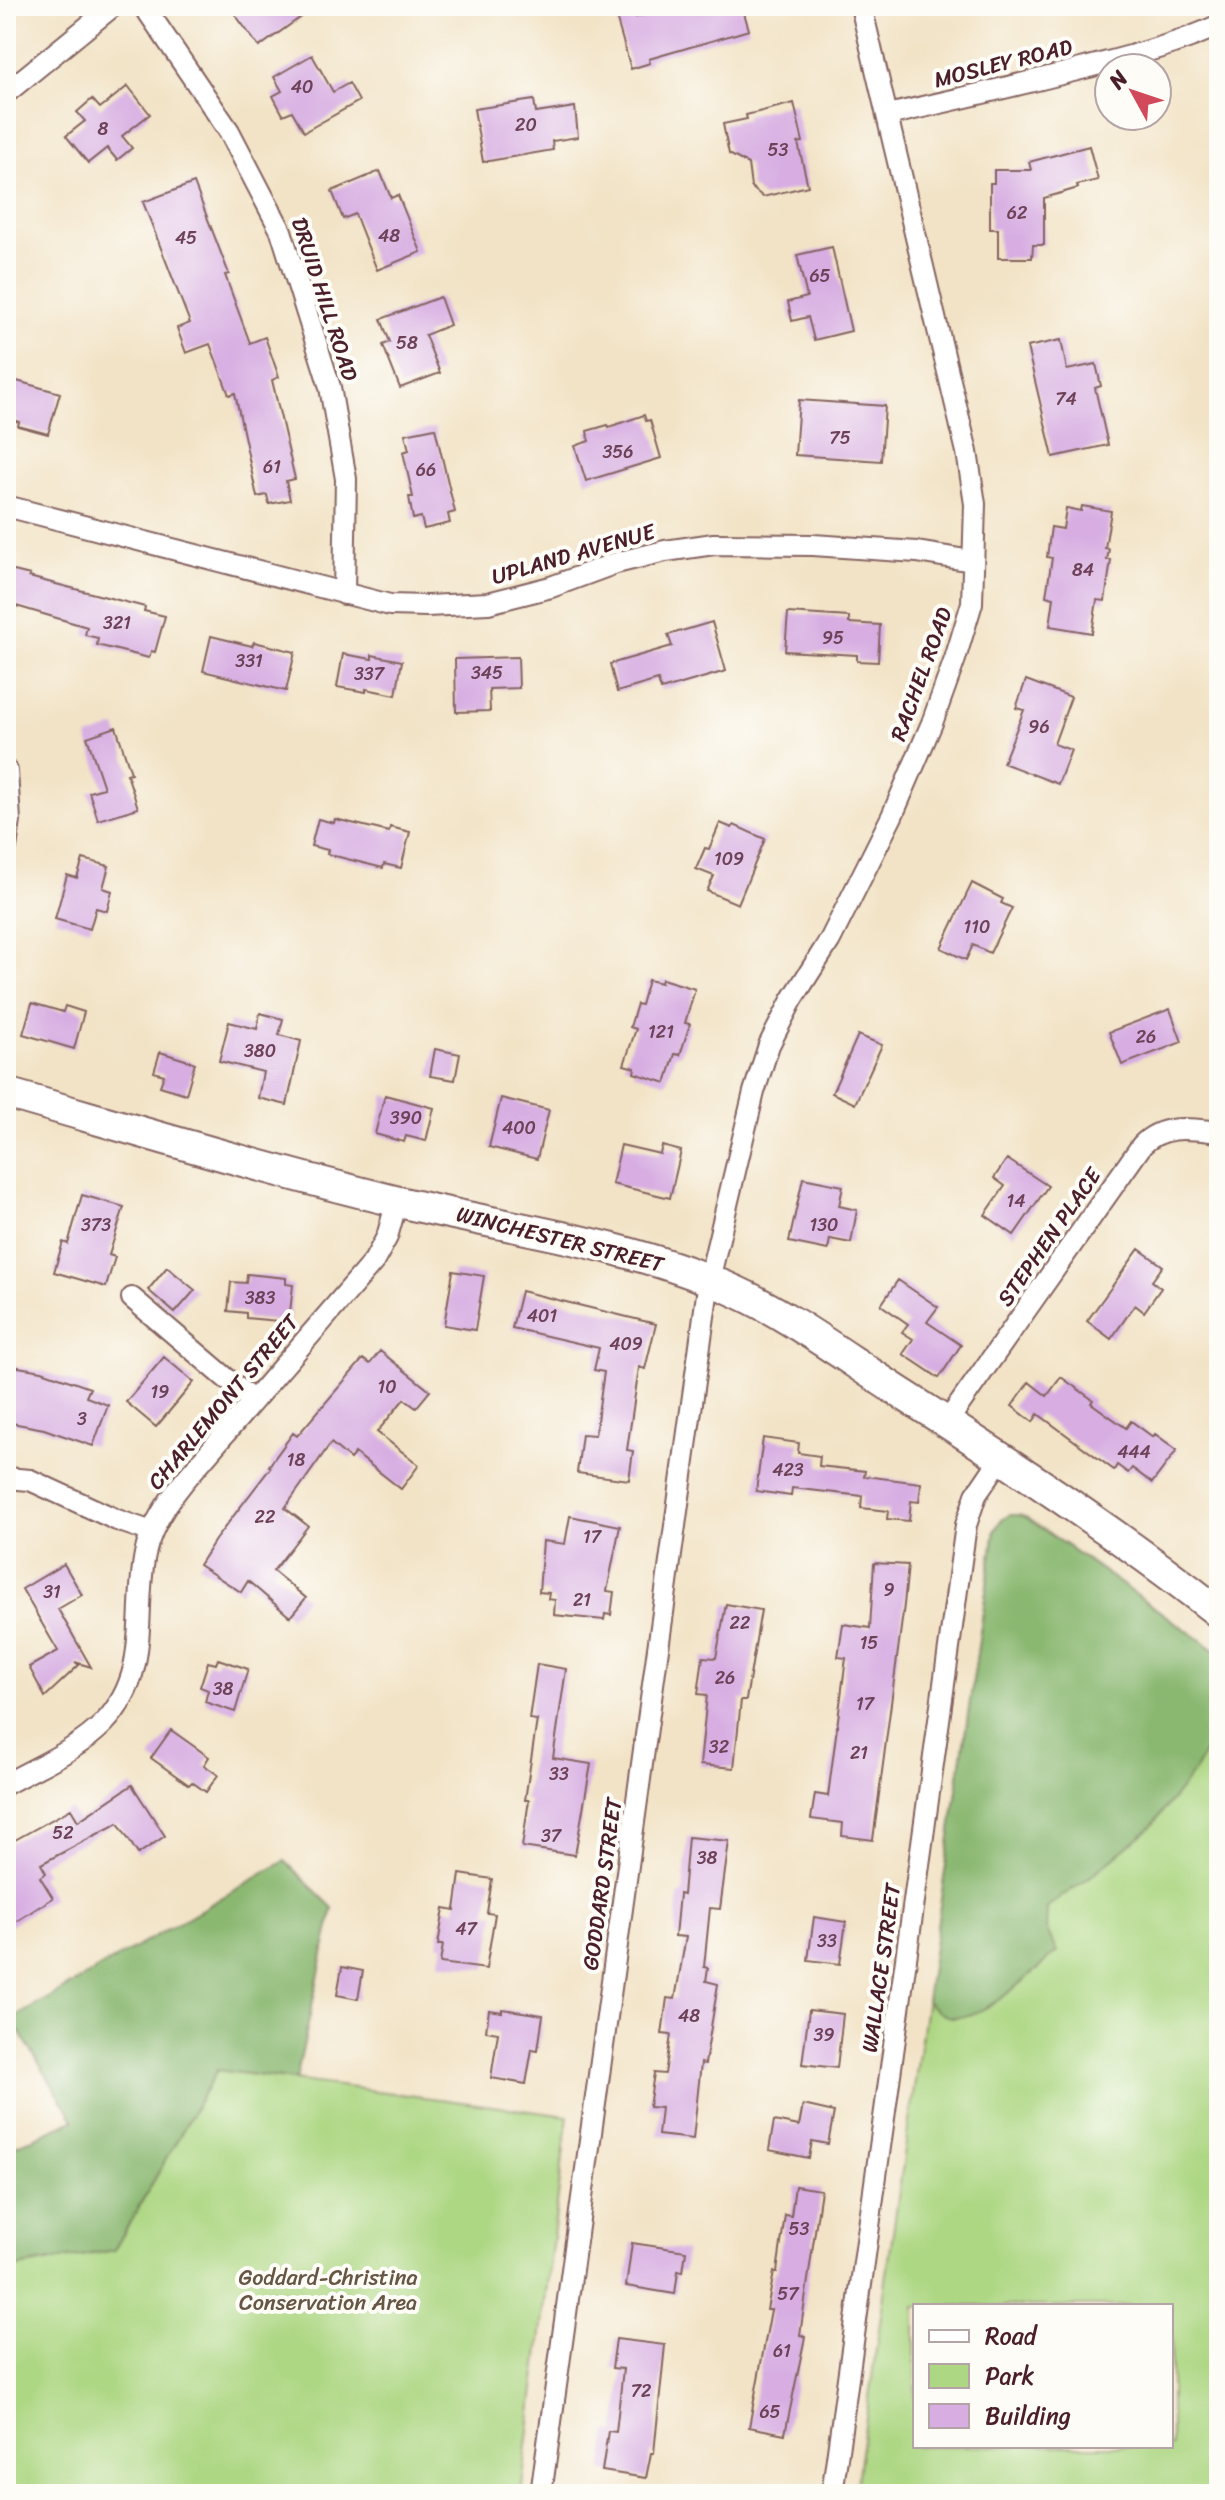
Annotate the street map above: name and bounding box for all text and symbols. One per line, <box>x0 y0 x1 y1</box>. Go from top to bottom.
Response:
street label: MOSLEY ROAD <box>930 27 1076 99</box>
north arrow <box>1093 52 1173 132</box>
text: N <box>1098 61 1138 99</box>
house number: 40 <box>291 71 313 103</box>
house number: 20 <box>515 109 537 141</box>
house number: 8 <box>98 113 109 145</box>
house number: 53 <box>768 134 789 166</box>
house number: 62 <box>1007 197 1027 229</box>
street label: DRUID HILL ROAD <box>280 212 370 386</box>
house number: 48 <box>378 220 400 252</box>
house number: 45 <box>175 222 197 254</box>
house number: 65 <box>809 260 831 292</box>
house number: 58 <box>396 327 418 359</box>
house number: 74 <box>1055 383 1077 415</box>
house number: 75 <box>829 422 851 454</box>
house number: 356 <box>602 436 634 468</box>
house number: 61 <box>263 451 281 483</box>
house number: 66 <box>416 454 436 486</box>
street label: UPLAND AVENUE <box>487 512 661 596</box>
house number: 84 <box>1072 554 1094 586</box>
street label: RACHEL ROAD <box>879 601 963 747</box>
house number: 321 <box>103 607 131 639</box>
house number: 95 <box>822 622 844 654</box>
house number: 331 <box>235 645 263 677</box>
house number: 345 <box>471 657 503 689</box>
house number: 337 <box>354 658 386 690</box>
house number: 96 <box>1028 711 1050 743</box>
house number: 109 <box>714 843 744 875</box>
house number: 110 <box>964 911 990 943</box>
house number: 121 <box>648 1016 674 1048</box>
house number: 26 <box>1136 1021 1156 1053</box>
house number: 380 <box>244 1035 276 1067</box>
house number: 390 <box>390 1102 422 1134</box>
house number: 400 <box>502 1112 536 1144</box>
street label: STEPHEN PLACE <box>986 1158 1113 1315</box>
house number: 14 <box>1007 1185 1025 1217</box>
street label: WINCHESTER STREET <box>452 1194 669 1284</box>
house number: 373 <box>81 1209 111 1241</box>
house number: 130 <box>810 1209 838 1241</box>
house number: 383 <box>245 1282 275 1314</box>
house number: 401 <box>527 1300 557 1332</box>
street label: CHARLEMONT STREET <box>137 1304 309 1499</box>
house number: 409 <box>609 1328 643 1360</box>
house number: 10 <box>377 1371 397 1403</box>
house number: 19 <box>151 1376 169 1408</box>
house number: 3 <box>77 1403 87 1435</box>
house number: 444 <box>1117 1436 1151 1468</box>
house number: 18 <box>287 1444 305 1476</box>
house number: 423 <box>772 1454 804 1486</box>
house number: 22 <box>255 1501 275 1533</box>
house number: 17 <box>583 1521 603 1553</box>
house number: 9 <box>883 1574 895 1606</box>
house number: 31 <box>43 1576 61 1608</box>
house number: 21 <box>573 1584 591 1616</box>
house number: 22 <box>730 1607 750 1639</box>
house number: 15 <box>860 1627 878 1659</box>
house number: 26 <box>715 1662 735 1694</box>
house number: 38 <box>213 1673 234 1705</box>
house number: 17 <box>856 1688 876 1720</box>
house number: 32 <box>709 1731 729 1763</box>
house number: 21 <box>850 1737 868 1769</box>
house number: 33 <box>549 1758 569 1790</box>
street label: GODDARD STREET <box>571 1794 634 1973</box>
house number: 52 <box>52 1817 74 1849</box>
house number: 37 <box>541 1820 563 1852</box>
house number: 38 <box>697 1842 718 1874</box>
street label: WALLACE STREET <box>850 1880 912 2055</box>
house number: 47 <box>455 1913 478 1945</box>
house number: 33 <box>817 1925 837 1957</box>
house number: 48 <box>678 2000 700 2032</box>
house number: 39 <box>814 2019 834 2051</box>
house number: 53 <box>789 2213 810 2245</box>
park label: Goddard-Christina Conservation Area <box>238 2258 418 2322</box>
house number: 57 <box>777 2278 800 2310</box>
legend <box>913 2304 1173 2448</box>
text: Road <box>985 2315 1039 2357</box>
house number: 61 <box>773 2335 791 2367</box>
text: Park <box>985 2355 1034 2397</box>
house number: 72 <box>631 2375 651 2407</box>
text: Building <box>985 2395 1071 2437</box>
house number: 65 <box>759 2396 781 2428</box>

